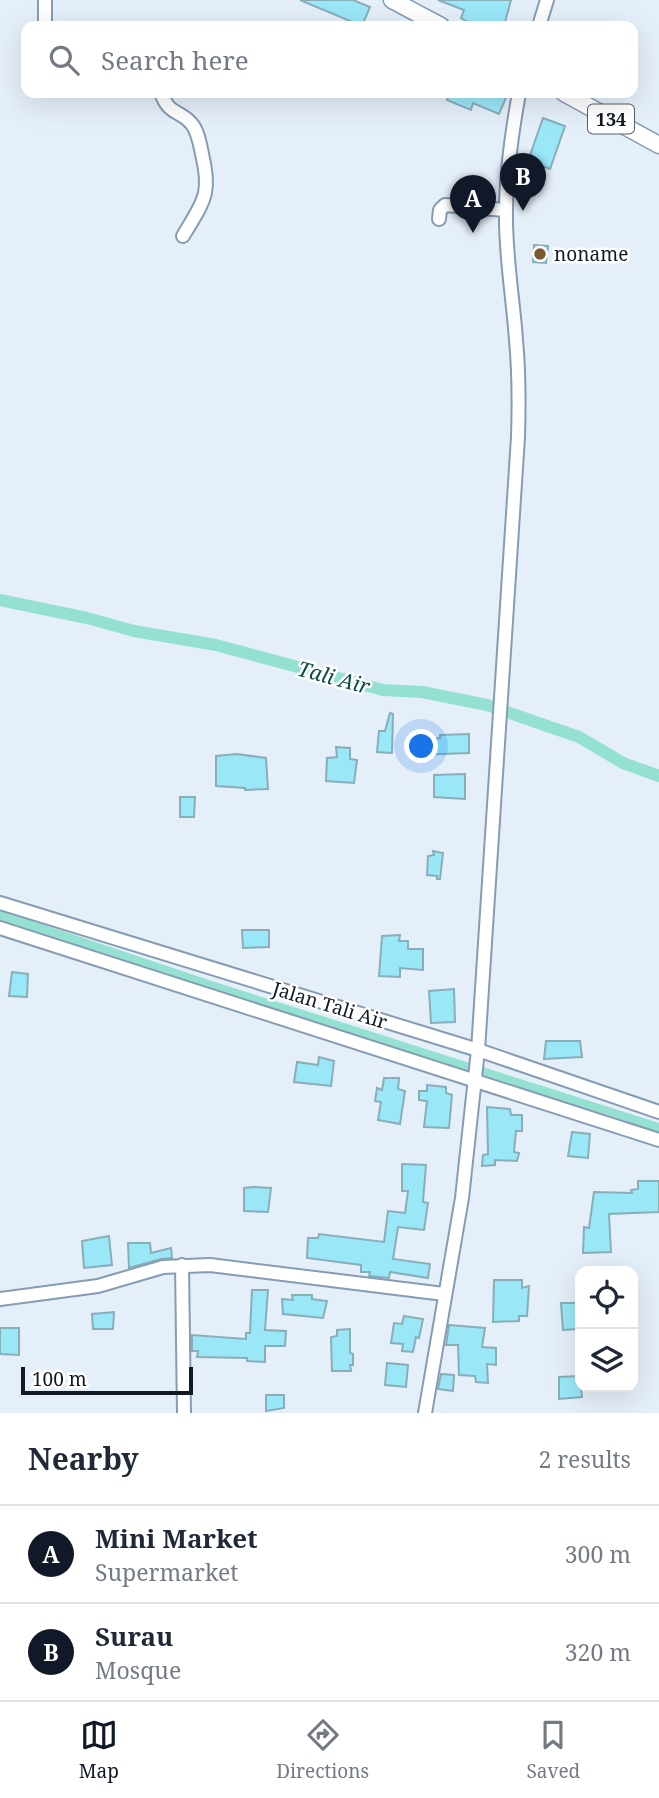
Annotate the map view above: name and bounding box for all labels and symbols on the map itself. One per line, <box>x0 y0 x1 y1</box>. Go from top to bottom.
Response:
road number: 134 <box>588 104 634 134</box>
pin: B <box>500 153 546 211</box>
pin: A <box>450 175 496 233</box>
place label: noname <box>554 241 628 267</box>
marker: noname <box>532 246 548 262</box>
water label: Tali Air <box>295 654 373 700</box>
your location <box>404 729 438 763</box>
street label: Jalan Tali Air <box>269 975 390 1035</box>
scale bar <box>21 1364 192 1396</box>

